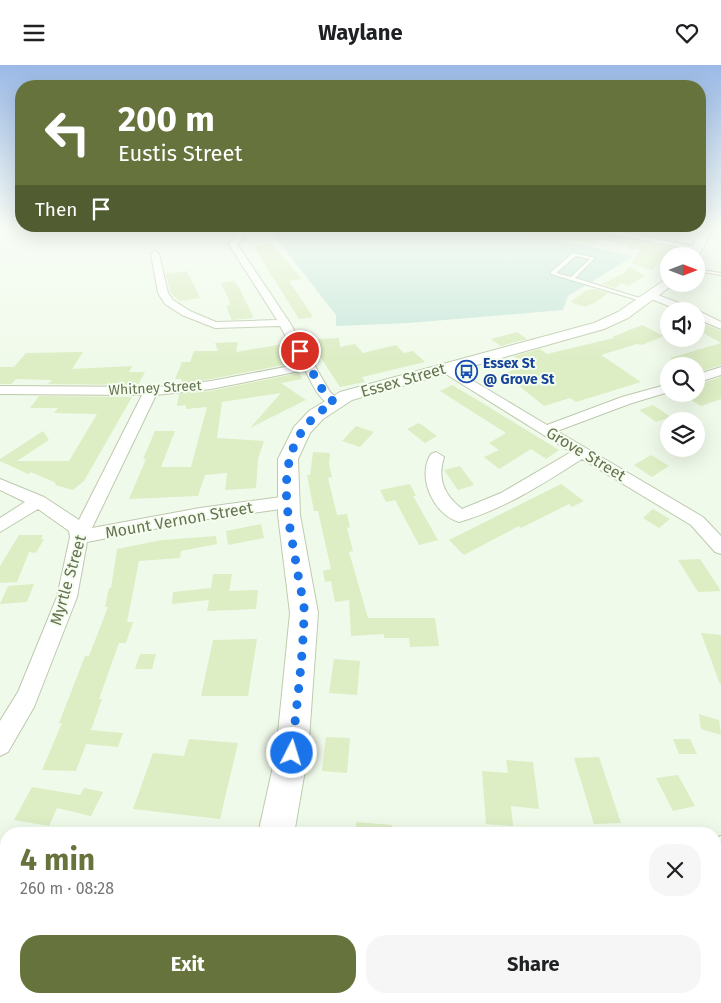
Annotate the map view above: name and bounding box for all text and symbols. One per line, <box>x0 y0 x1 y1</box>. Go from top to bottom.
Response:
icon: menu <box>20 19 48 47</box>
text: Waylane <box>318 19 403 46</box>
icon: heart <box>673 19 701 47</box>
text: 200 m <box>118 98 215 140</box>
icon: left <box>35 100 100 165</box>
text: Eustis Street <box>118 140 242 167</box>
icon: arrive <box>87 195 115 223</box>
text: Then <box>35 198 77 221</box>
north arrow <box>660 247 705 293</box>
map controls <box>660 247 705 457</box>
button: sound <box>660 302 705 347</box>
pin <box>279 330 321 372</box>
icon: arrive <box>286 337 314 365</box>
place label: Essex St @ Grove St <box>483 355 555 388</box>
button: search <box>660 357 705 402</box>
street label: Essex Street <box>358 359 448 401</box>
bus stop icon: Essex St @ Grove St <box>455 359 479 383</box>
street label: Whitney Street <box>108 377 203 399</box>
button: layers <box>660 412 705 457</box>
street label: Grove Street <box>543 423 629 485</box>
street label: Mount Vernon Street <box>104 498 255 542</box>
street label: Myrtle Street <box>46 532 90 627</box>
position arrow <box>265 726 317 778</box>
text: 4 min <box>20 842 95 878</box>
button: close <box>649 844 701 896</box>
text: 260 m · 08:28 <box>20 879 114 898</box>
button: Exit <box>20 935 356 993</box>
button: Share <box>366 935 701 993</box>

